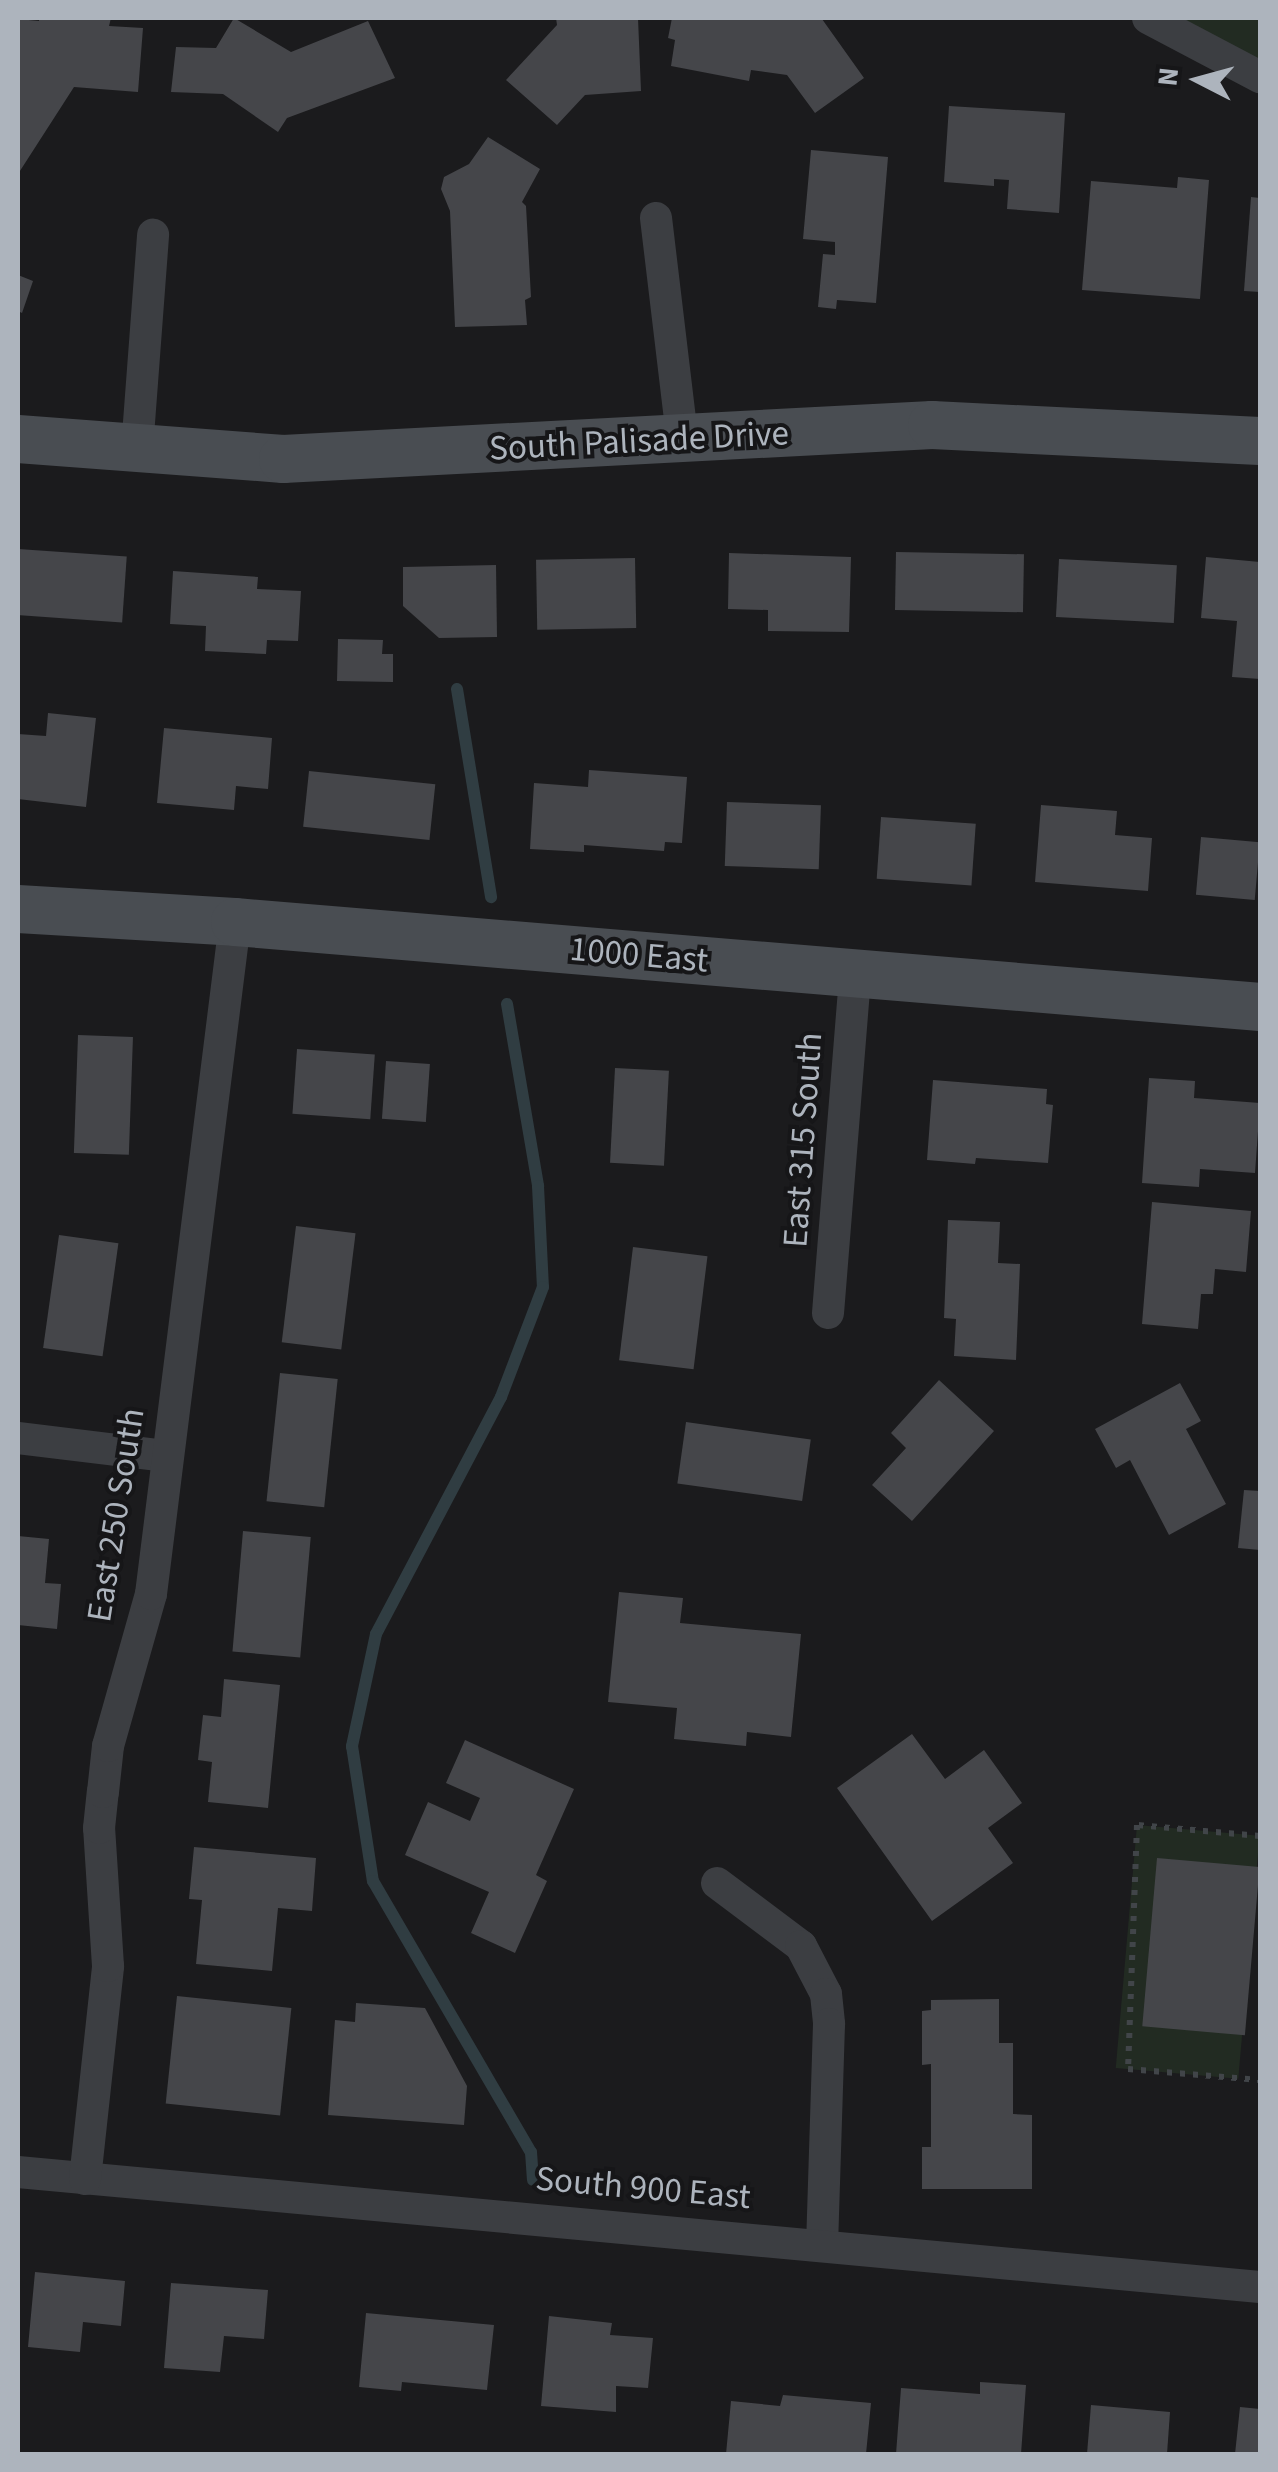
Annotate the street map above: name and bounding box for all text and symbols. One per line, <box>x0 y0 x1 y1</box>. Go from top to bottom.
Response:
north arrow <box>1148 30 1248 130</box>
text: N <box>1147 66 1189 88</box>
street label: South Palisade Drive <box>488 412 790 470</box>
street label: 1000 East <box>568 928 710 982</box>
street label: East 315 South <box>775 1031 831 1249</box>
street label: East 250 South <box>78 1405 154 1625</box>
street label: South 900 East <box>534 2158 752 2218</box>

